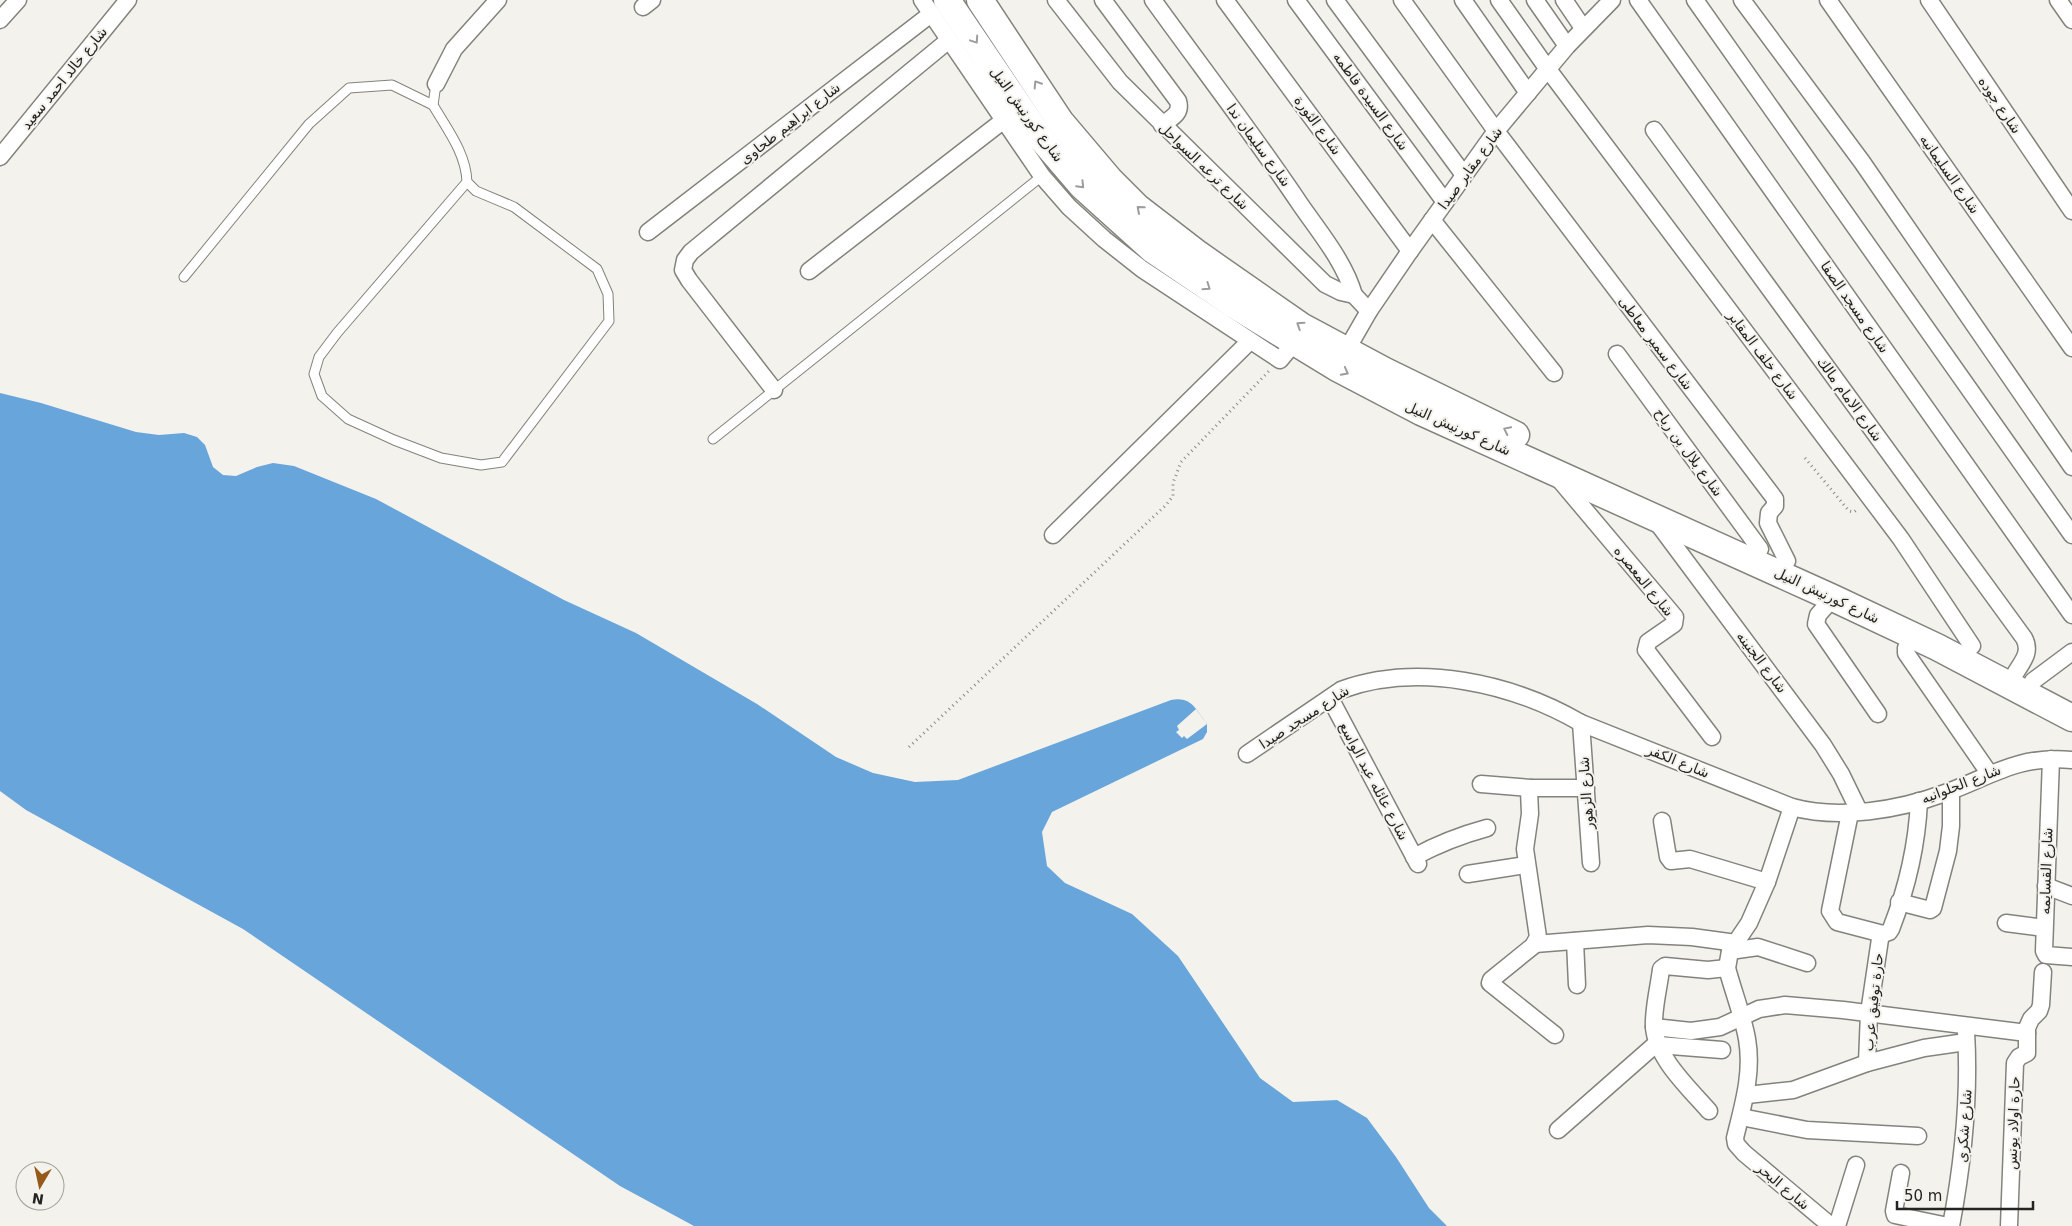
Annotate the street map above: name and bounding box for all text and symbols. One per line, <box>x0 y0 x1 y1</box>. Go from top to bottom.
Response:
street label: شارع خالد احمد سعيد <box>18 24 111 133</box>
one-way arrow <box>969 35 978 44</box>
street label: شارع السيدة فاطمه <box>1329 49 1412 154</box>
street label: شارع كورنيش النيل <box>986 63 1067 165</box>
street label: شارع جوده <box>1974 74 2025 137</box>
street label: شارع ابراهيم طحاوى <box>737 79 844 168</box>
one-way arrow <box>1034 80 1043 90</box>
street label: شارع الثورة <box>1290 92 1345 158</box>
street label: شارع سليمان ندا <box>1223 100 1294 190</box>
street label: شارع ترعه السواحل <box>1155 119 1252 214</box>
street label: شارع مقابر صيدا <box>1435 124 1506 213</box>
street label: شارع السليمانيه <box>1916 131 1983 217</box>
one-way arrow <box>1075 179 1084 188</box>
one-way arrow <box>1137 206 1146 214</box>
street label: شارع مسجد الصفا <box>1817 258 1893 356</box>
one-way arrow <box>1201 281 1211 290</box>
street label: شارع سمير معاطى <box>1615 293 1696 394</box>
street label: شارع خلف المقابر <box>1723 307 1802 403</box>
one-way arrow <box>1296 321 1305 331</box>
street label: شارع الامام مالك <box>1813 354 1886 445</box>
one-way arrow <box>1340 366 1349 376</box>
street label: شارع كورنيش النيل <box>1402 398 1513 459</box>
street label: شارع بلال بن رباح <box>1651 405 1726 500</box>
one-way arrow <box>1503 426 1512 436</box>
street label: شارع المعصره <box>1610 543 1677 620</box>
street label: شارع كورنيش النيل <box>1772 564 1882 627</box>
street label: شارع الجنينه <box>1733 628 1790 697</box>
street label: شارع مسجد صيدا <box>1256 682 1352 753</box>
street label: شارع عائله عبد الواسع <box>1335 719 1412 843</box>
street label: شارع الكفر <box>1643 741 1712 782</box>
street label: شارع الزهور <box>1575 756 1598 831</box>
street label: شارع الحلوانيه <box>1919 761 2004 807</box>
street label: شارع القسايمه <box>2036 827 2057 915</box>
street label: حارة توفيق عرب <box>1860 952 1887 1052</box>
street label: حارة اولاد يونس <box>2003 1076 2024 1170</box>
street label: شارع شكرى <box>1953 1089 1976 1163</box>
street label: شارع البحر <box>1752 1158 1813 1214</box>
north arrow <box>15 1161 65 1211</box>
scale bar <box>1897 1178 2033 1210</box>
text: 50 m <box>1904 1187 1942 1205</box>
text: N <box>31 1190 45 1208</box>

